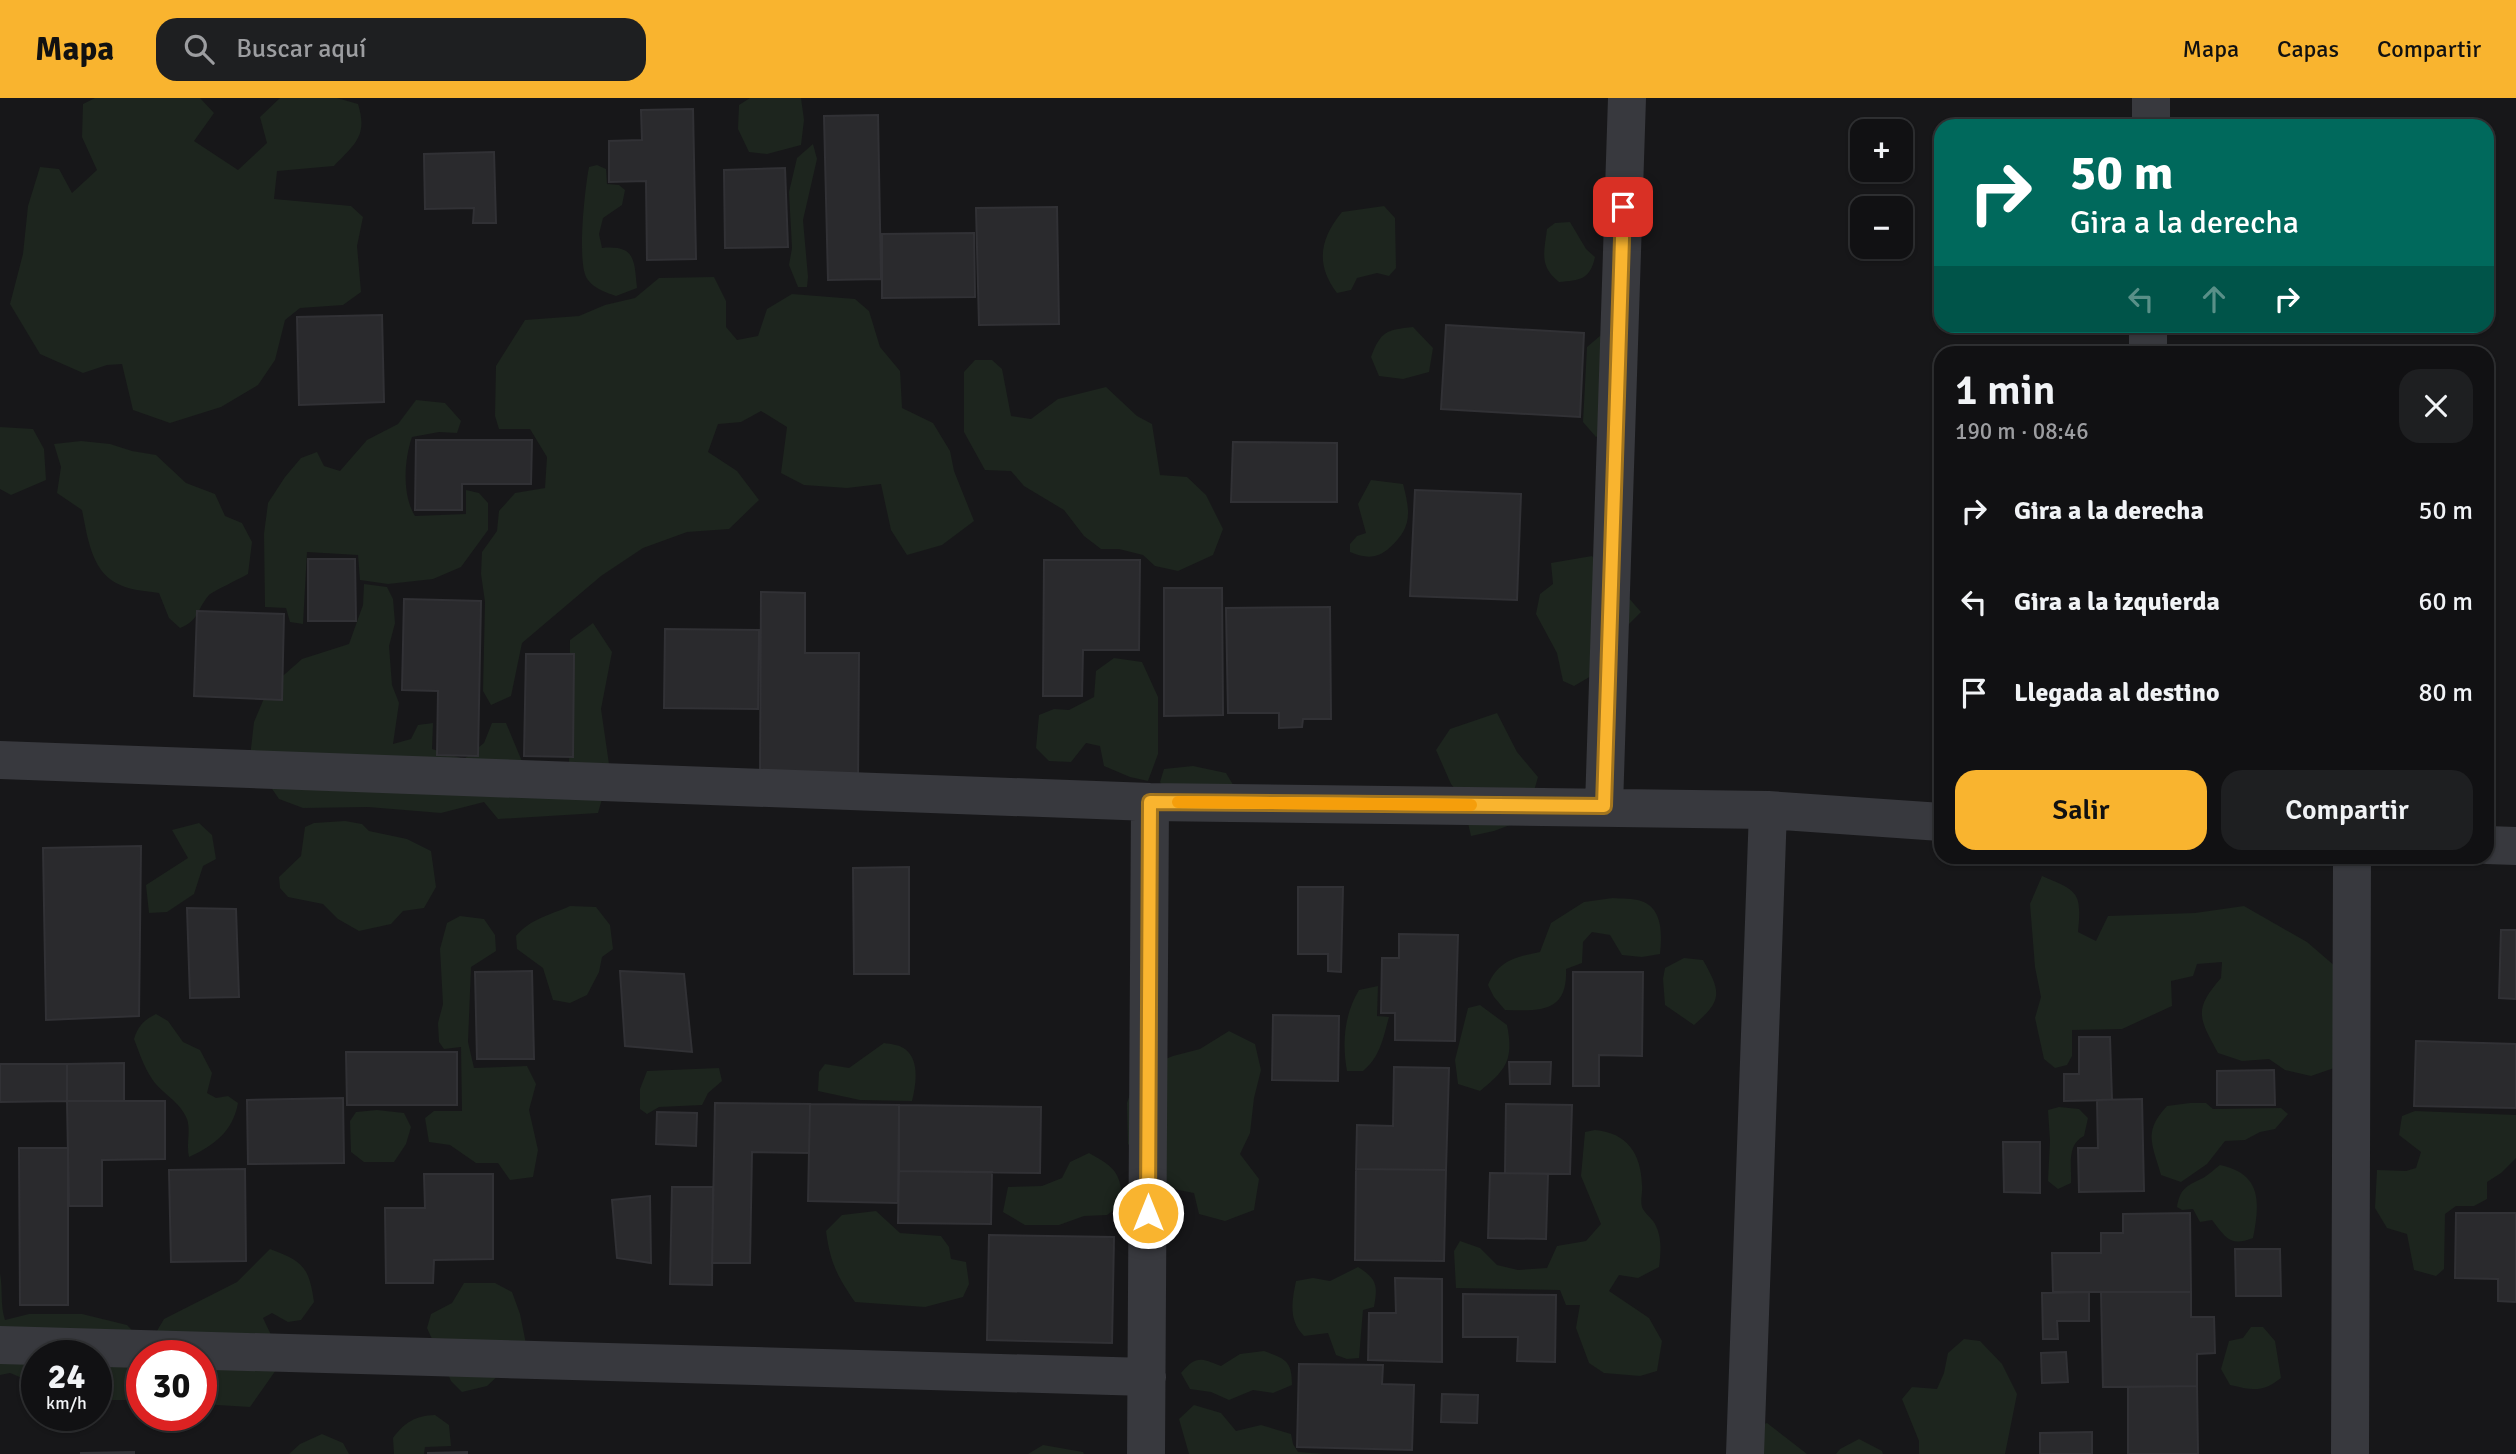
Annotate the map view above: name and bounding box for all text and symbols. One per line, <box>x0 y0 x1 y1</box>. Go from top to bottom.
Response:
search box <box>156 18 646 81</box>
text: Mapa <box>35 29 114 70</box>
icon: search <box>180 30 218 68</box>
text: Buscar aquí <box>236 33 366 65</box>
text: Mapa <box>2183 34 2239 64</box>
text: Capas <box>2277 34 2339 64</box>
text: Compartir <box>2377 34 2481 64</box>
map controls <box>1850 119 1913 259</box>
button: + <box>1850 119 1913 182</box>
text: 50 m <box>2070 143 2173 203</box>
icon: right <box>1955 147 2046 238</box>
pin <box>1593 177 1653 237</box>
icon: arrive <box>1604 188 1642 226</box>
button: − <box>1850 196 1913 259</box>
text: Gira a la derecha <box>2070 203 2299 242</box>
icon: left <box>2122 280 2160 318</box>
icon: ahead <box>2195 280 2233 318</box>
icon: right <box>2268 280 2306 318</box>
text: 1 min <box>1955 365 2056 416</box>
button: close <box>2399 369 2473 443</box>
text: 190 m · 08:46 <box>1955 417 2089 446</box>
icon: right <box>1955 492 1993 530</box>
text: Gira a la derecha <box>2014 495 2204 527</box>
text: 50 m <box>2418 495 2473 527</box>
icon: left <box>1955 583 1993 621</box>
text: Gira a la izquierda <box>2014 586 2220 618</box>
text: 60 m <box>2418 586 2473 618</box>
icon: arrive <box>1955 674 1993 712</box>
text: Llegada al destino <box>2014 677 2220 709</box>
text: 80 m <box>2418 677 2473 709</box>
button: Salir <box>1955 770 2207 850</box>
button: Compartir <box>2221 770 2473 850</box>
position arrow <box>1111 1176 1185 1250</box>
speed limit sign: 30 <box>126 1340 217 1431</box>
text: 24 <box>48 1355 85 1398</box>
text: km/h <box>46 1392 87 1414</box>

